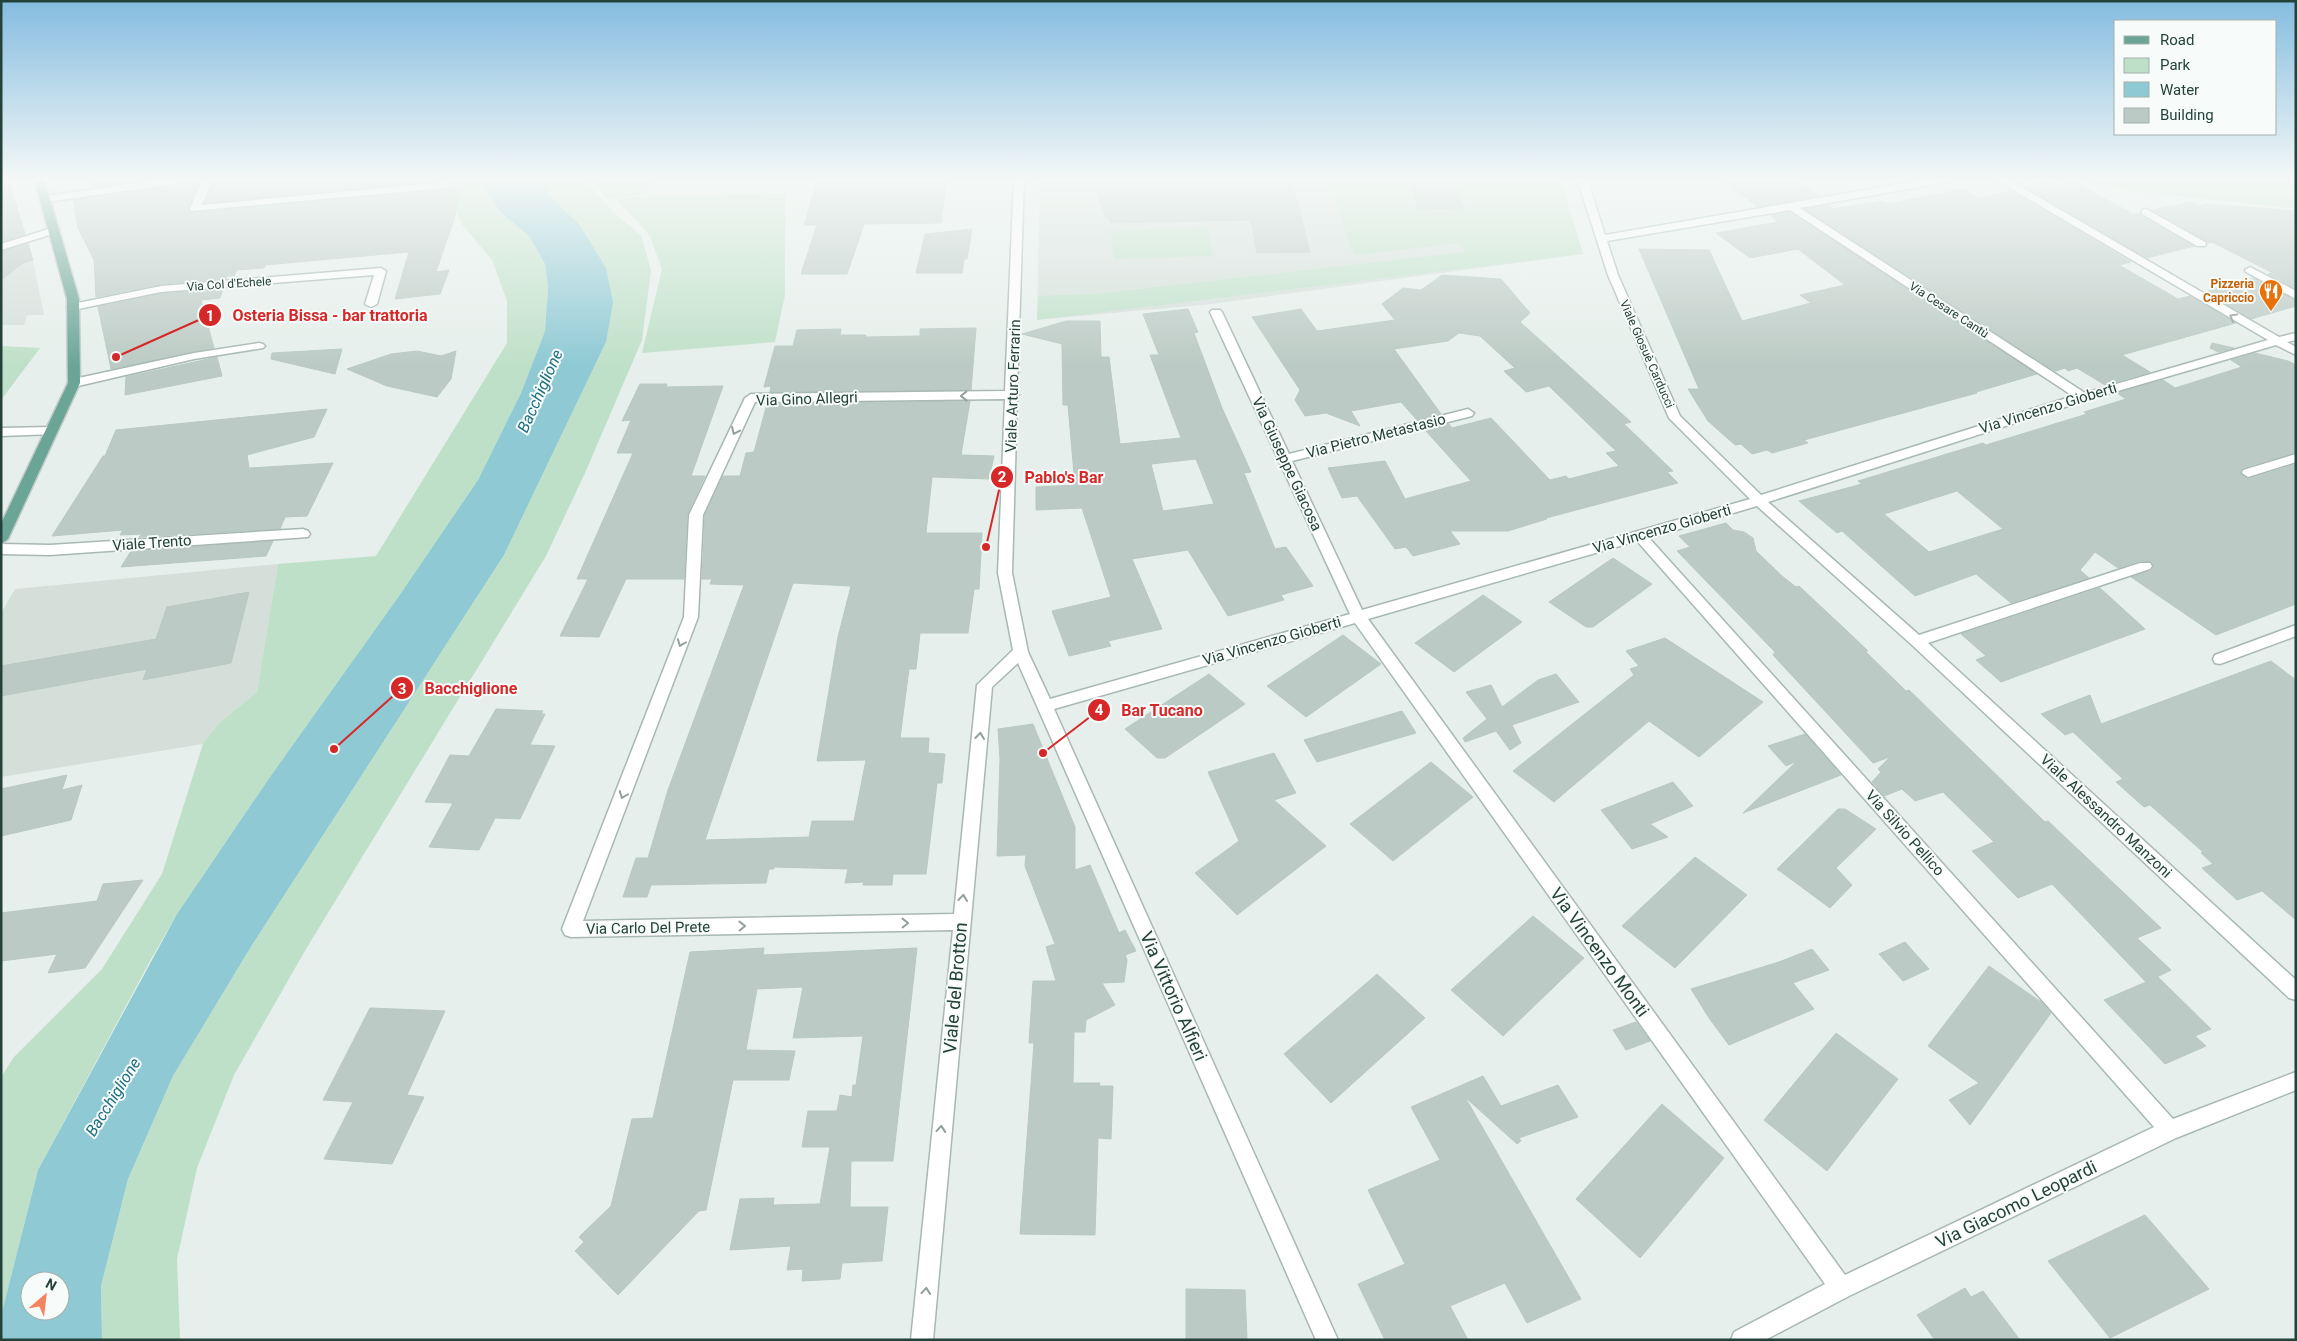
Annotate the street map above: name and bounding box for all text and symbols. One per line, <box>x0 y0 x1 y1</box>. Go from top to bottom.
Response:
legend <box>2114 20 2277 135</box>
text: Road <box>2160 31 2194 49</box>
text: Park <box>2160 56 2191 74</box>
text: Water <box>2160 81 2199 99</box>
text: Building <box>2160 106 2214 124</box>
street label: Via Col d'Echele <box>186 274 272 294</box>
place label: Pizzeria Capriccio <box>2203 277 2255 305</box>
restaurant icon: Pizzeria Capriccio <box>2258 278 2284 312</box>
street label: Via Cesare Cantù <box>1907 279 1991 341</box>
street label: Viale Giosuè Carducci <box>1617 298 1677 410</box>
callout: Osteria Bissa - bar trattoria <box>198 300 438 331</box>
text: Osteria Bissa - bar trattoria <box>233 306 428 325</box>
text: 1 <box>206 307 214 325</box>
one-way arrow <box>2229 313 2238 323</box>
street label: Viale Arturo Ferrarin <box>1002 319 1024 453</box>
water label: Bacchiglione <box>513 347 567 435</box>
street label: Via Vincenzo Gioberti <box>1977 378 2119 438</box>
street label: Via Gino Allegri <box>756 388 858 410</box>
one-way arrow <box>960 391 968 401</box>
street label: Via Giuseppe Giacosa <box>1248 394 1326 534</box>
street label: Via Pietro Metastasio <box>1304 410 1448 462</box>
one-way arrow <box>731 426 741 435</box>
callout: Pablo's Bar <box>989 462 1113 493</box>
text: 2 <box>998 468 1007 486</box>
text: Pablo's Bar <box>1025 468 1104 487</box>
street label: Via Vincenzo Gioberti <box>1591 501 1733 557</box>
street label: Viale Trento <box>112 531 192 555</box>
street label: Via Vincenzo Gioberti <box>1201 613 1343 669</box>
one-way arrow <box>677 638 687 647</box>
callout: Bacchiglione <box>389 673 527 704</box>
text: Bacchiglione <box>425 679 518 698</box>
text: 3 <box>398 680 406 698</box>
callout: Bar Tucano <box>1086 694 1213 725</box>
text: 4 <box>1095 701 1104 719</box>
text: Bar Tucano <box>1121 701 1203 720</box>
one-way arrow <box>974 732 985 740</box>
street label: Viale Alessandro Manzoni <box>2037 750 2175 882</box>
street label: Via Silvio Pellico <box>1862 786 1948 880</box>
one-way arrow <box>619 790 629 799</box>
street label: Via Vincenzo Monti <box>1546 883 1654 1021</box>
one-way arrow <box>957 894 968 902</box>
street label: Via Carlo Del Prete <box>586 918 710 938</box>
one-way arrow <box>902 918 909 928</box>
one-way arrow <box>739 921 747 931</box>
street label: Viale del Brotton <box>939 921 971 1055</box>
street label: Via Vittorio Alfieri <box>1136 928 1212 1064</box>
water label: Bacchiglione <box>81 1054 145 1140</box>
one-way arrow <box>936 1125 947 1133</box>
street label: Via Giacomo Leopardi <box>1932 1156 2100 1252</box>
north arrow <box>20 1271 70 1321</box>
text: N <box>43 1275 59 1294</box>
one-way arrow <box>920 1287 931 1295</box>

